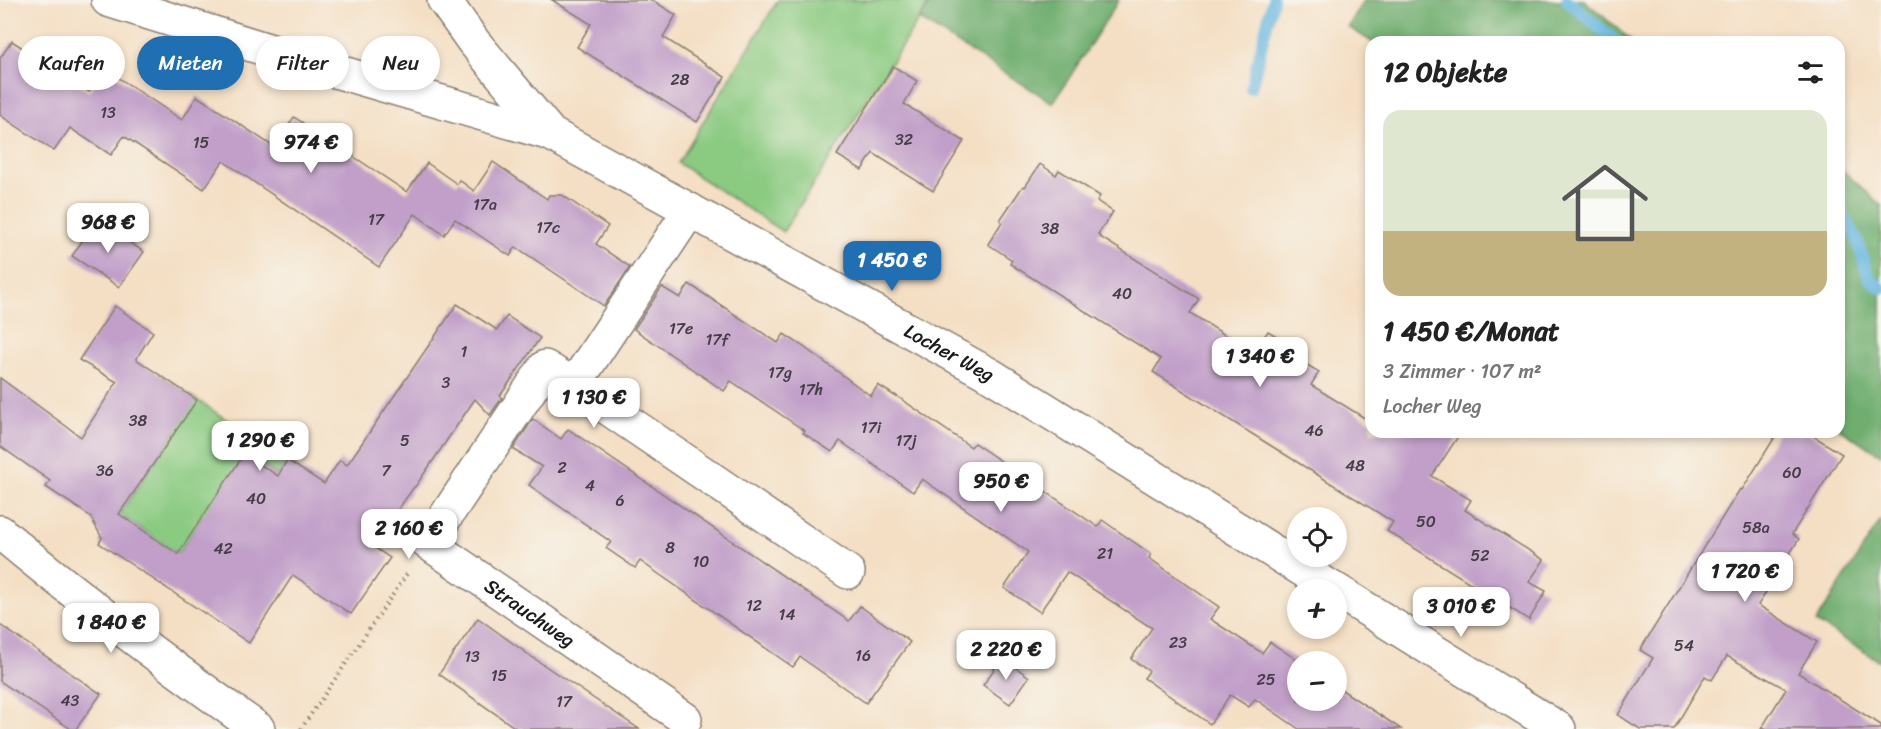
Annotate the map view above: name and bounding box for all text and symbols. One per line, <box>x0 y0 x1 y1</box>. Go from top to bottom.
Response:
chip: Kaufen <box>18 36 125 90</box>
chip: Mieten <box>137 36 244 90</box>
chip: Filter <box>256 36 349 90</box>
chip: Neu <box>361 36 440 90</box>
text: 12 Objekte <box>1383 49 1507 95</box>
icon: filters <box>1794 56 1827 89</box>
house number: 28 <box>671 65 690 94</box>
house number: 13 <box>100 98 116 127</box>
pin: 974 € <box>269 123 353 174</box>
text: 974 € <box>284 125 338 160</box>
house number: 32 <box>895 125 913 154</box>
house number: 15 <box>193 128 210 157</box>
icon: home <box>1551 149 1659 257</box>
house number: 17a <box>473 190 497 219</box>
pin: 968 € <box>66 203 150 254</box>
text: 968 € <box>81 205 135 240</box>
house number: 17 <box>368 205 385 234</box>
house number: 17c <box>536 213 560 242</box>
house number: 38 <box>1041 214 1060 243</box>
pin: 1 450 € <box>837 241 947 292</box>
text: 1 450 € <box>857 243 927 278</box>
house number: 40 <box>1112 279 1132 308</box>
text: 1 450 €/Monat <box>1383 308 1559 354</box>
house number: 17e <box>669 314 693 343</box>
street label: Locher Weg <box>898 314 1001 392</box>
house number: 17f <box>705 325 730 354</box>
house number: 1 <box>461 337 468 366</box>
pin: 1 340 € <box>1205 337 1315 388</box>
text: 1 340 € <box>1226 339 1294 374</box>
text: 3 Zimmer · 107 m² <box>1383 354 1542 389</box>
house number: 17g <box>768 358 792 387</box>
house number: 3 <box>442 368 451 397</box>
house number: 17h <box>799 375 823 404</box>
pin: 1 130 € <box>539 378 649 429</box>
text: 1 130 € <box>562 380 626 415</box>
text: Locher Weg <box>1383 389 1482 424</box>
house number: 38 <box>129 406 148 435</box>
house number: 17i <box>861 413 882 442</box>
house number: 46 <box>1304 416 1324 445</box>
pin: 1 290 € <box>205 421 315 472</box>
text: 1 290 € <box>226 423 294 458</box>
house number: 5 <box>400 426 410 455</box>
house number: 17j <box>895 426 917 455</box>
house number: 48 <box>1345 451 1365 480</box>
house number: 2 <box>557 453 567 482</box>
house number: 36 <box>96 456 114 485</box>
house number: 7 <box>381 456 391 485</box>
house number: 60 <box>1782 458 1802 487</box>
pin: 950 € <box>959 462 1043 513</box>
text: 950 € <box>973 464 1029 499</box>
house number: 4 <box>585 471 595 500</box>
house number: 40 <box>246 484 266 513</box>
house number: 6 <box>615 486 625 515</box>
map controls <box>1287 507 1347 711</box>
button: locate <box>1287 507 1347 567</box>
house number: 50 <box>1416 507 1436 536</box>
pin: 2 160 € <box>354 509 464 560</box>
text: 2 160 € <box>375 511 443 546</box>
house number: 58a <box>1742 513 1770 542</box>
house number: 8 <box>665 533 675 562</box>
house number: 42 <box>213 534 233 563</box>
house number: 21 <box>1097 539 1113 568</box>
house number: 52 <box>1470 541 1490 570</box>
house number: 10 <box>693 547 709 576</box>
pin: 1 720 € <box>1690 552 1800 603</box>
text: 1 720 € <box>1711 554 1779 589</box>
street label: Strauchweg <box>477 569 583 657</box>
button: + <box>1287 579 1347 639</box>
pin: 3 010 € <box>1406 587 1516 638</box>
text: 3 010 € <box>1427 589 1495 624</box>
house number: 12 <box>746 591 762 620</box>
house number: 14 <box>779 600 795 629</box>
pin: 1 840 € <box>56 603 166 654</box>
text: 1 840 € <box>76 605 146 640</box>
house number: 23 <box>1169 628 1187 657</box>
pin: 2 220 € <box>951 630 1061 681</box>
house number: 54 <box>1674 631 1694 660</box>
text: 2 220 € <box>971 632 1041 667</box>
house number: 16 <box>855 641 871 670</box>
house number: 13 <box>464 642 480 671</box>
button: − <box>1287 651 1347 711</box>
house number: 15 <box>491 661 508 690</box>
house number: 25 <box>1256 665 1276 694</box>
house number: 43 <box>61 686 80 715</box>
house number: 17 <box>556 687 573 716</box>

